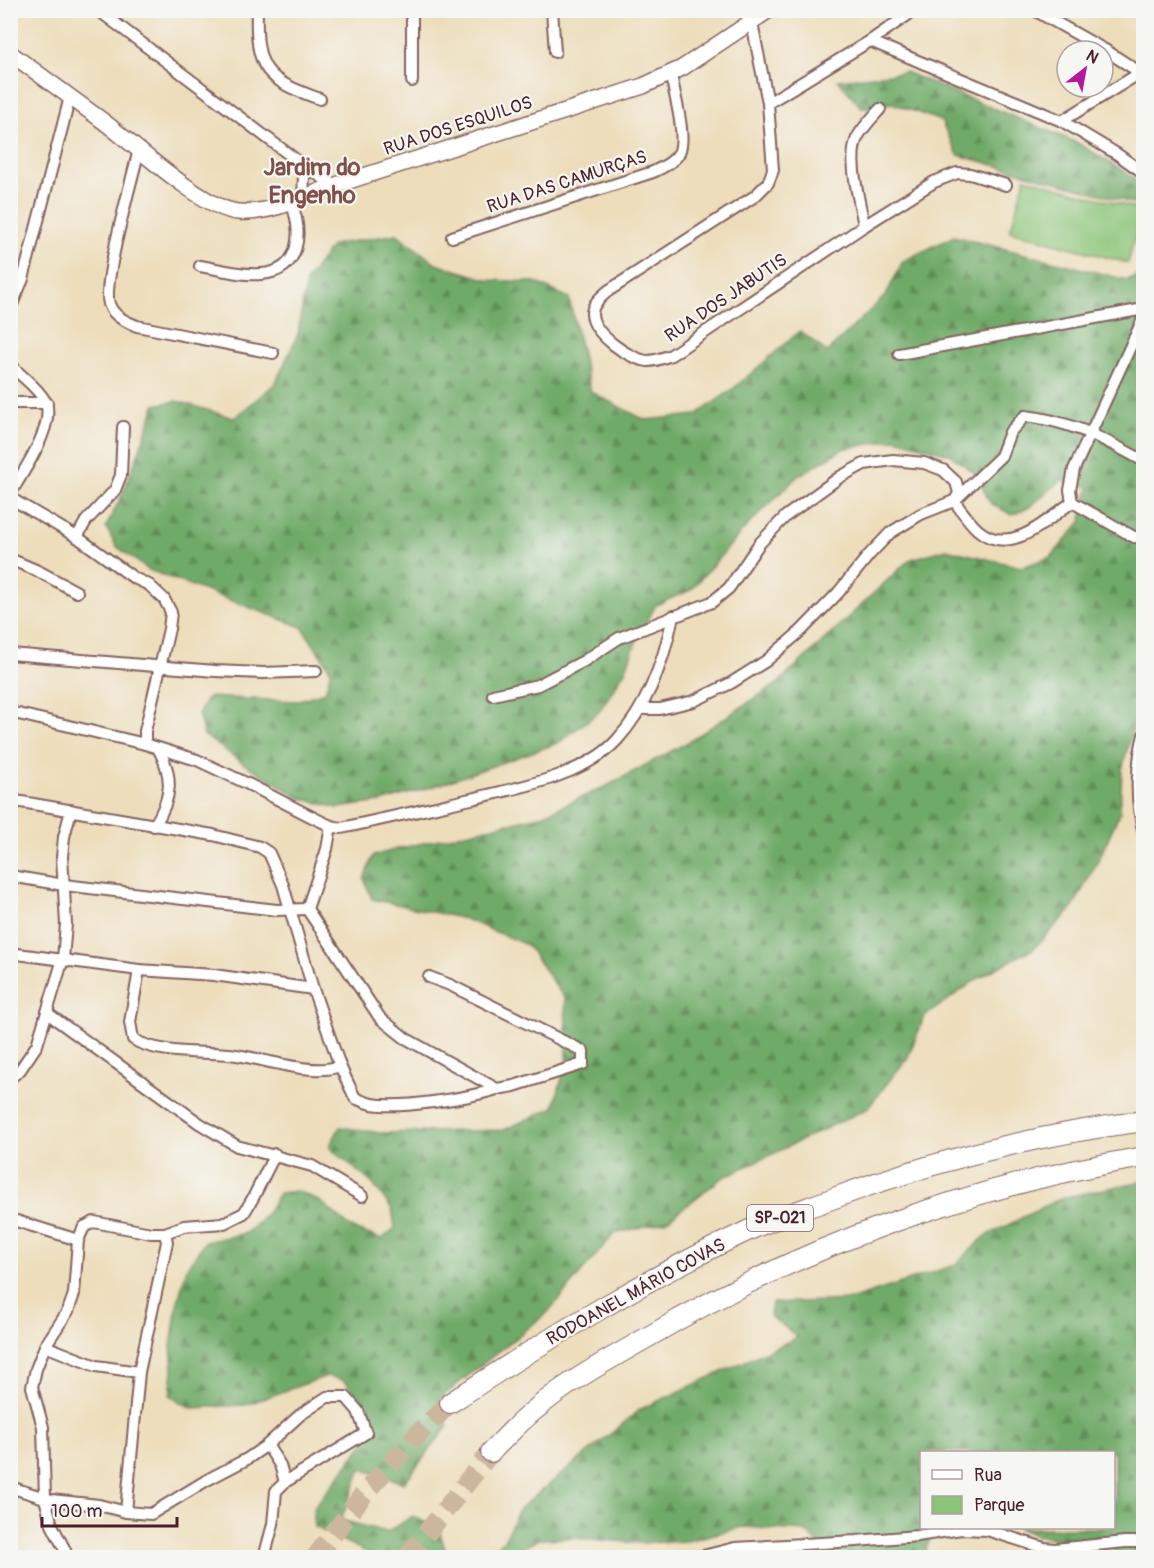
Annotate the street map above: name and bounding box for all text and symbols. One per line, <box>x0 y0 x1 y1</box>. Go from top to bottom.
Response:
north arrow <box>1055 39 1115 99</box>
text: N <box>1082 46 1102 68</box>
street label: RUA DOS ESQUILOS <box>381 91 535 161</box>
street label: RUA DAS CAMURÇAS <box>484 145 650 219</box>
district label: Jardim do Engenho <box>264 153 361 210</box>
street label: RUA DOS JABUTIS <box>660 249 792 347</box>
road number: SP-021 <box>747 1205 813 1231</box>
street label: RODOANEL MÁRIO COVAS <box>542 1233 730 1351</box>
legend <box>920 1451 1115 1529</box>
text: Rua <box>974 1464 1002 1487</box>
scale bar <box>42 1490 177 1528</box>
text: Parque <box>974 1494 1024 1517</box>
text: 100 m <box>51 1500 103 1523</box>

